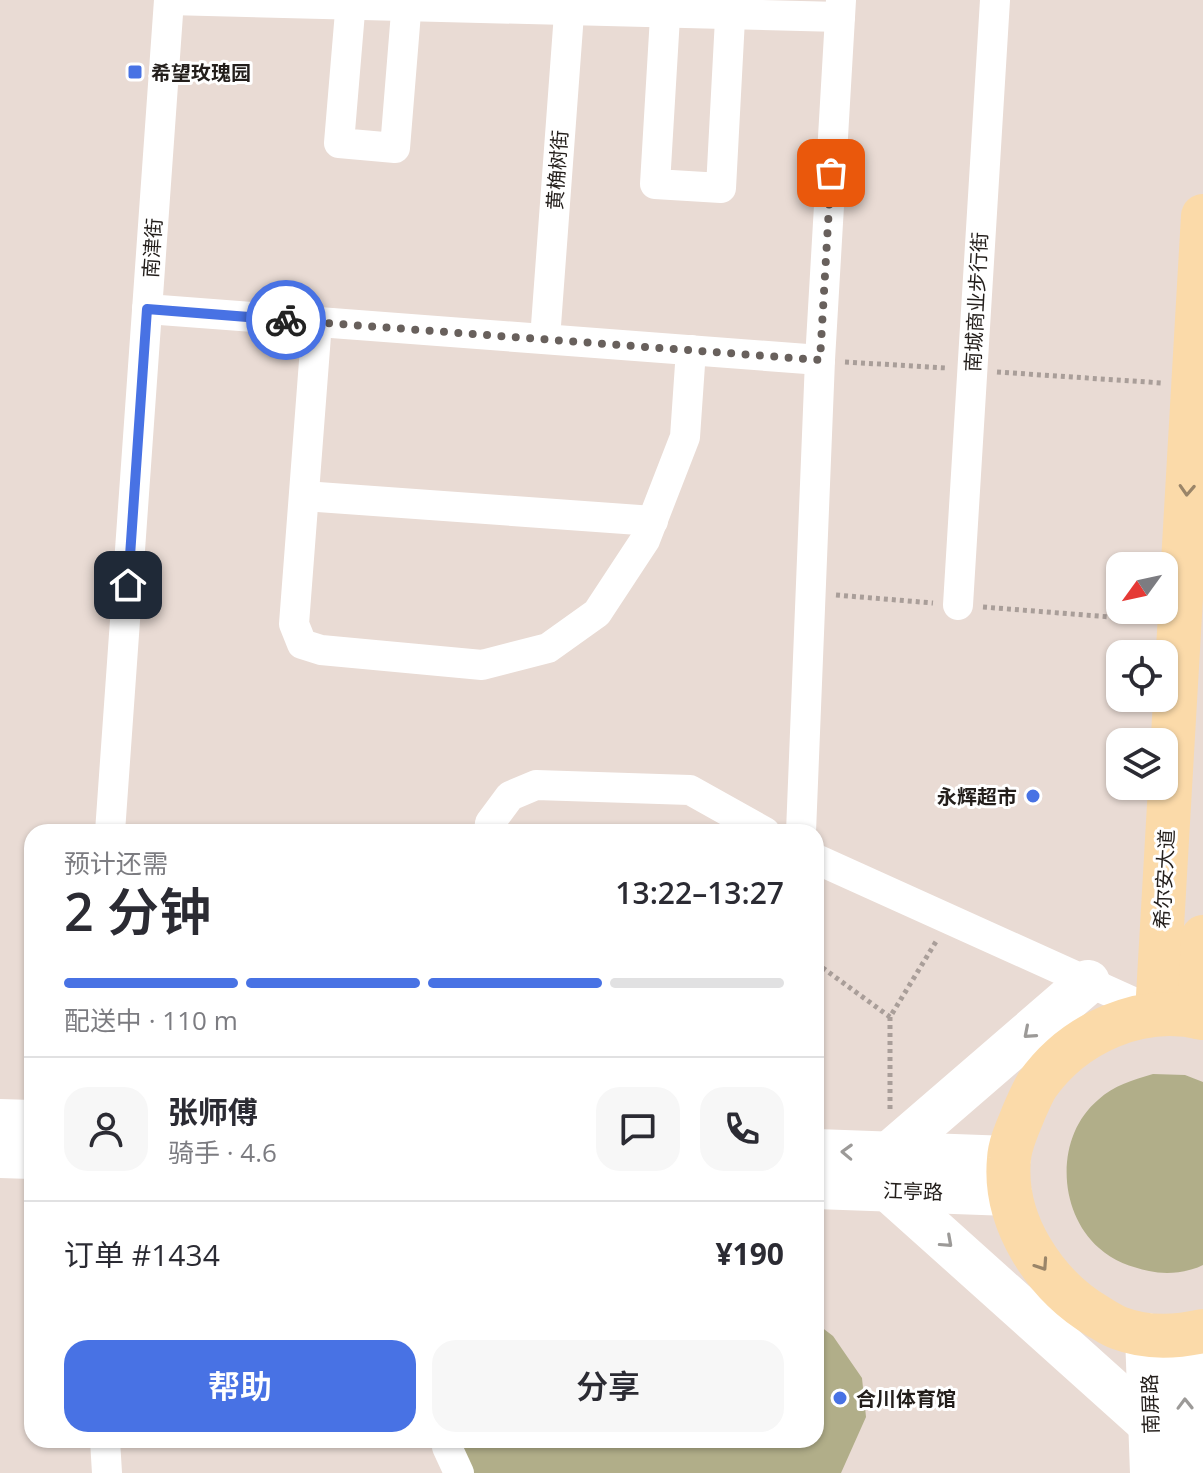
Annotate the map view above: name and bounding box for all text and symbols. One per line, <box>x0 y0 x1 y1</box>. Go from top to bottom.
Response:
place label: 希望玫瑰园 <box>151 59 251 86</box>
marker: 希望玫瑰园 <box>126 63 144 81</box>
street label: 黄桷树街 <box>541 129 573 211</box>
pin <box>797 139 865 207</box>
icon: bag <box>809 151 853 195</box>
street label: 南津街 <box>136 217 168 279</box>
street label: 南城商业步行街 <box>959 231 993 373</box>
courier <box>246 280 326 360</box>
icon: bike <box>264 298 308 342</box>
one-way arrow <box>1179 484 1196 497</box>
pin <box>94 551 162 619</box>
north arrow <box>1106 552 1178 624</box>
map controls <box>1106 552 1178 800</box>
icon: home <box>106 563 150 607</box>
button: locate <box>1106 640 1178 712</box>
button: layers <box>1106 728 1178 800</box>
place label: 永辉超市 <box>937 783 1017 810</box>
marker: 永辉超市 <box>1024 787 1042 805</box>
street label: 希尔安大道 <box>1148 828 1180 930</box>
text: 预计还需 <box>64 845 168 881</box>
text: 13:22–13:27 <box>615 872 784 913</box>
text: 2 分钟 <box>64 875 211 946</box>
text: 配送中 · 110 m <box>64 1002 238 1038</box>
one-way arrow <box>1024 1023 1039 1038</box>
button: person <box>64 1087 148 1171</box>
button: chat <box>596 1087 680 1171</box>
button: phone <box>700 1087 784 1171</box>
text: 张师傅 <box>168 1091 258 1132</box>
text: 骑手 · 4.6 <box>168 1134 277 1170</box>
one-way arrow <box>840 1143 853 1160</box>
street label: 江亭路 <box>883 1176 943 1206</box>
one-way arrow <box>938 1232 953 1247</box>
text: ¥190 <box>715 1233 784 1274</box>
text: 订单 #1434 <box>64 1234 220 1275</box>
one-way arrow <box>1032 1256 1047 1270</box>
button: 帮助 <box>64 1340 416 1432</box>
button: 分享 <box>432 1340 784 1432</box>
street label: 南屏路 <box>1135 1374 1165 1434</box>
place label: 合川体育馆 <box>856 1385 956 1412</box>
marker: 合川体育馆 <box>831 1389 849 1407</box>
one-way arrow <box>1176 1397 1194 1410</box>

